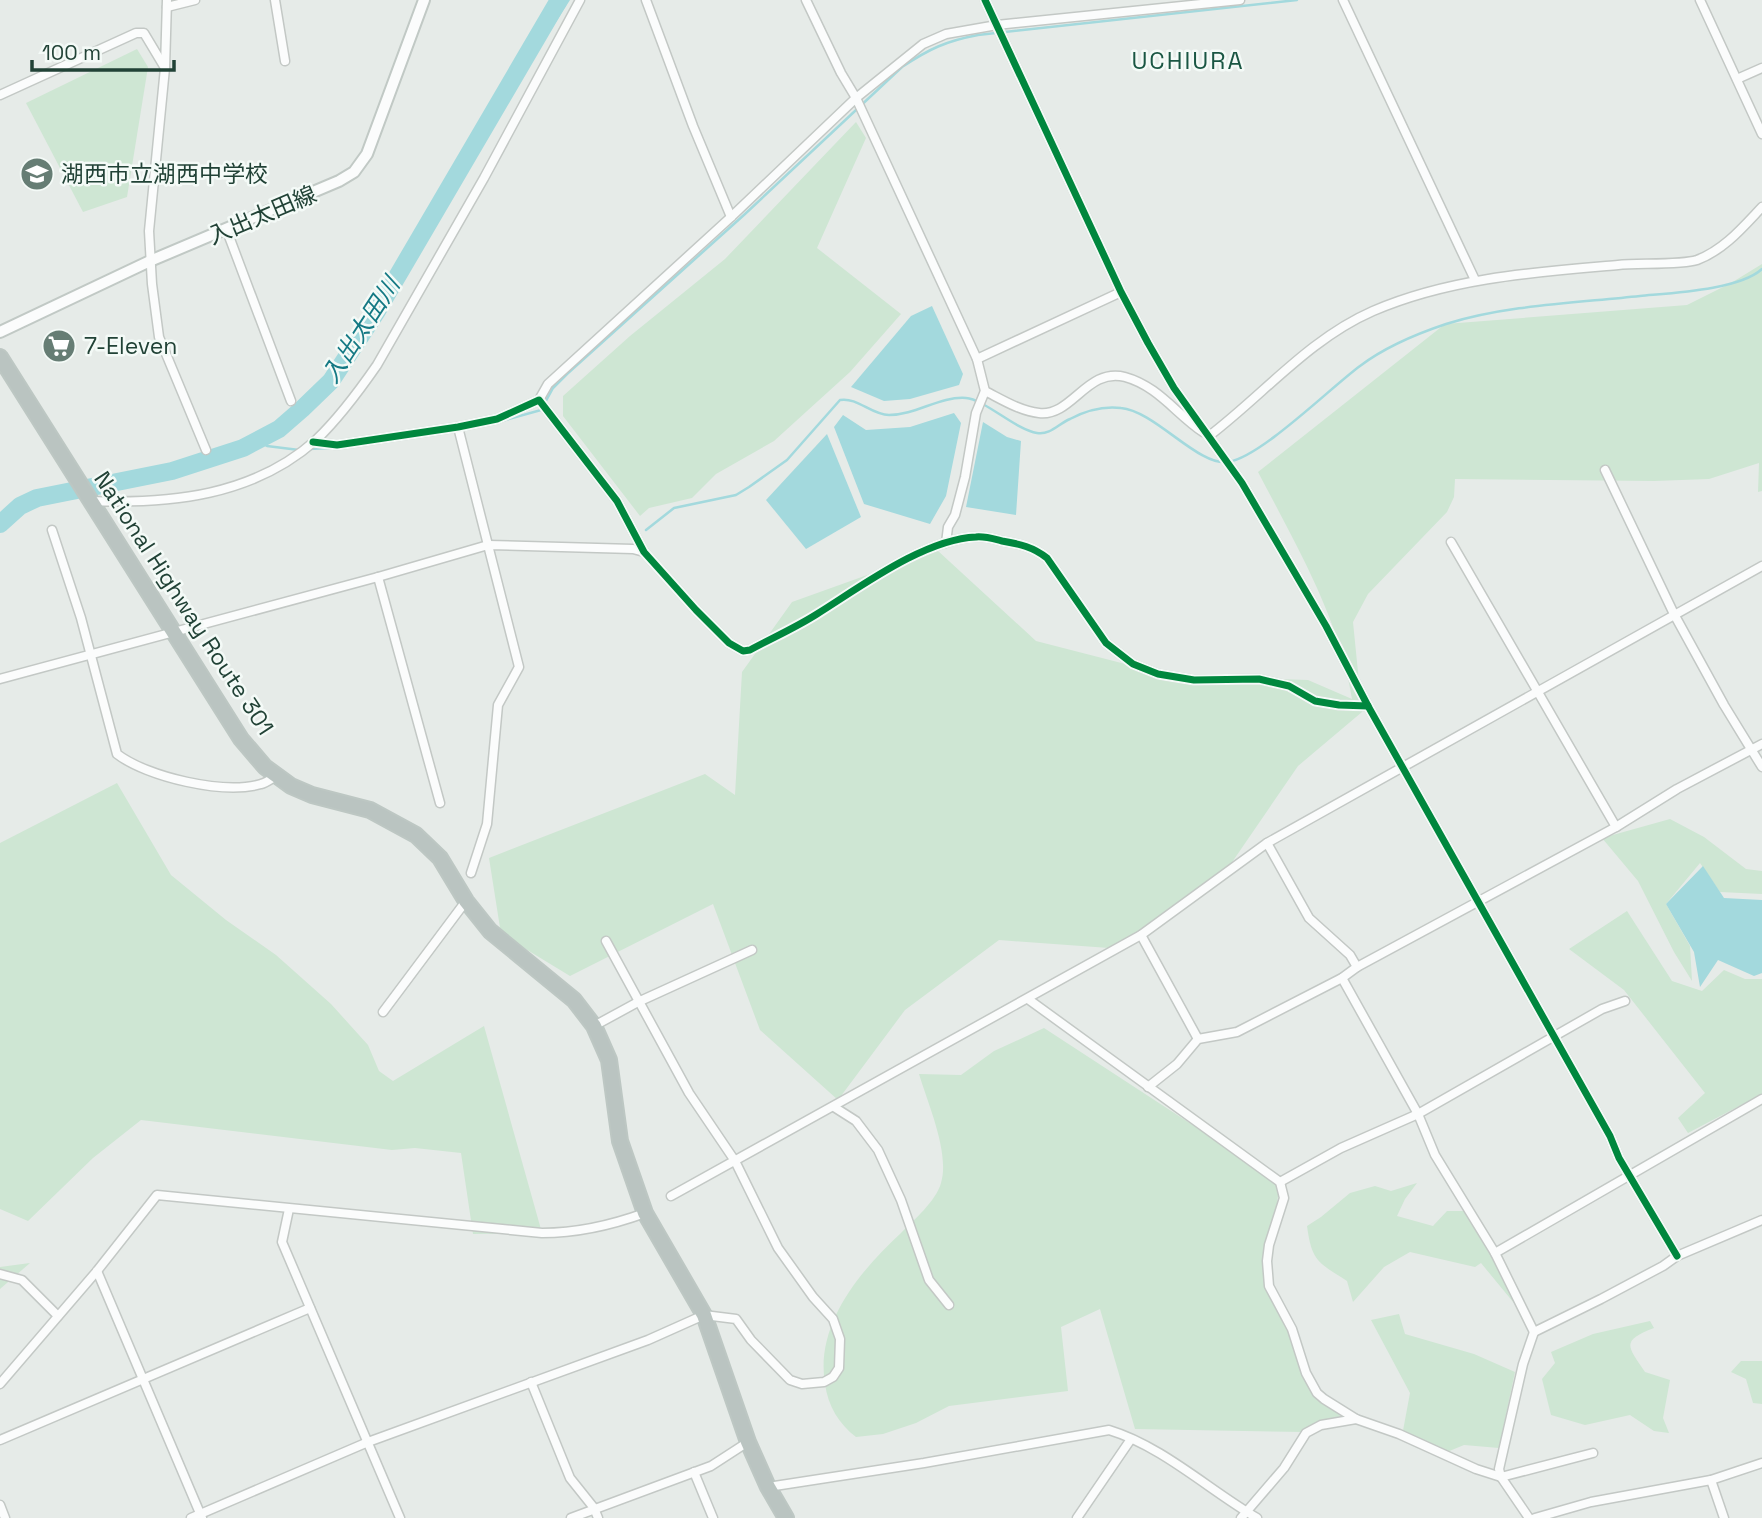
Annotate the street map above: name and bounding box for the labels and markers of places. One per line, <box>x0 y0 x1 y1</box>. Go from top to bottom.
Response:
school or university icon: 湖西市立湖西中学校 <box>18 155 56 193</box>
place label: 湖西市立湖西中学校 <box>61 159 268 189</box>
supermarket icon: 7-Eleven <box>40 327 78 365</box>
place label: 7-Eleven <box>84 331 177 361</box>

